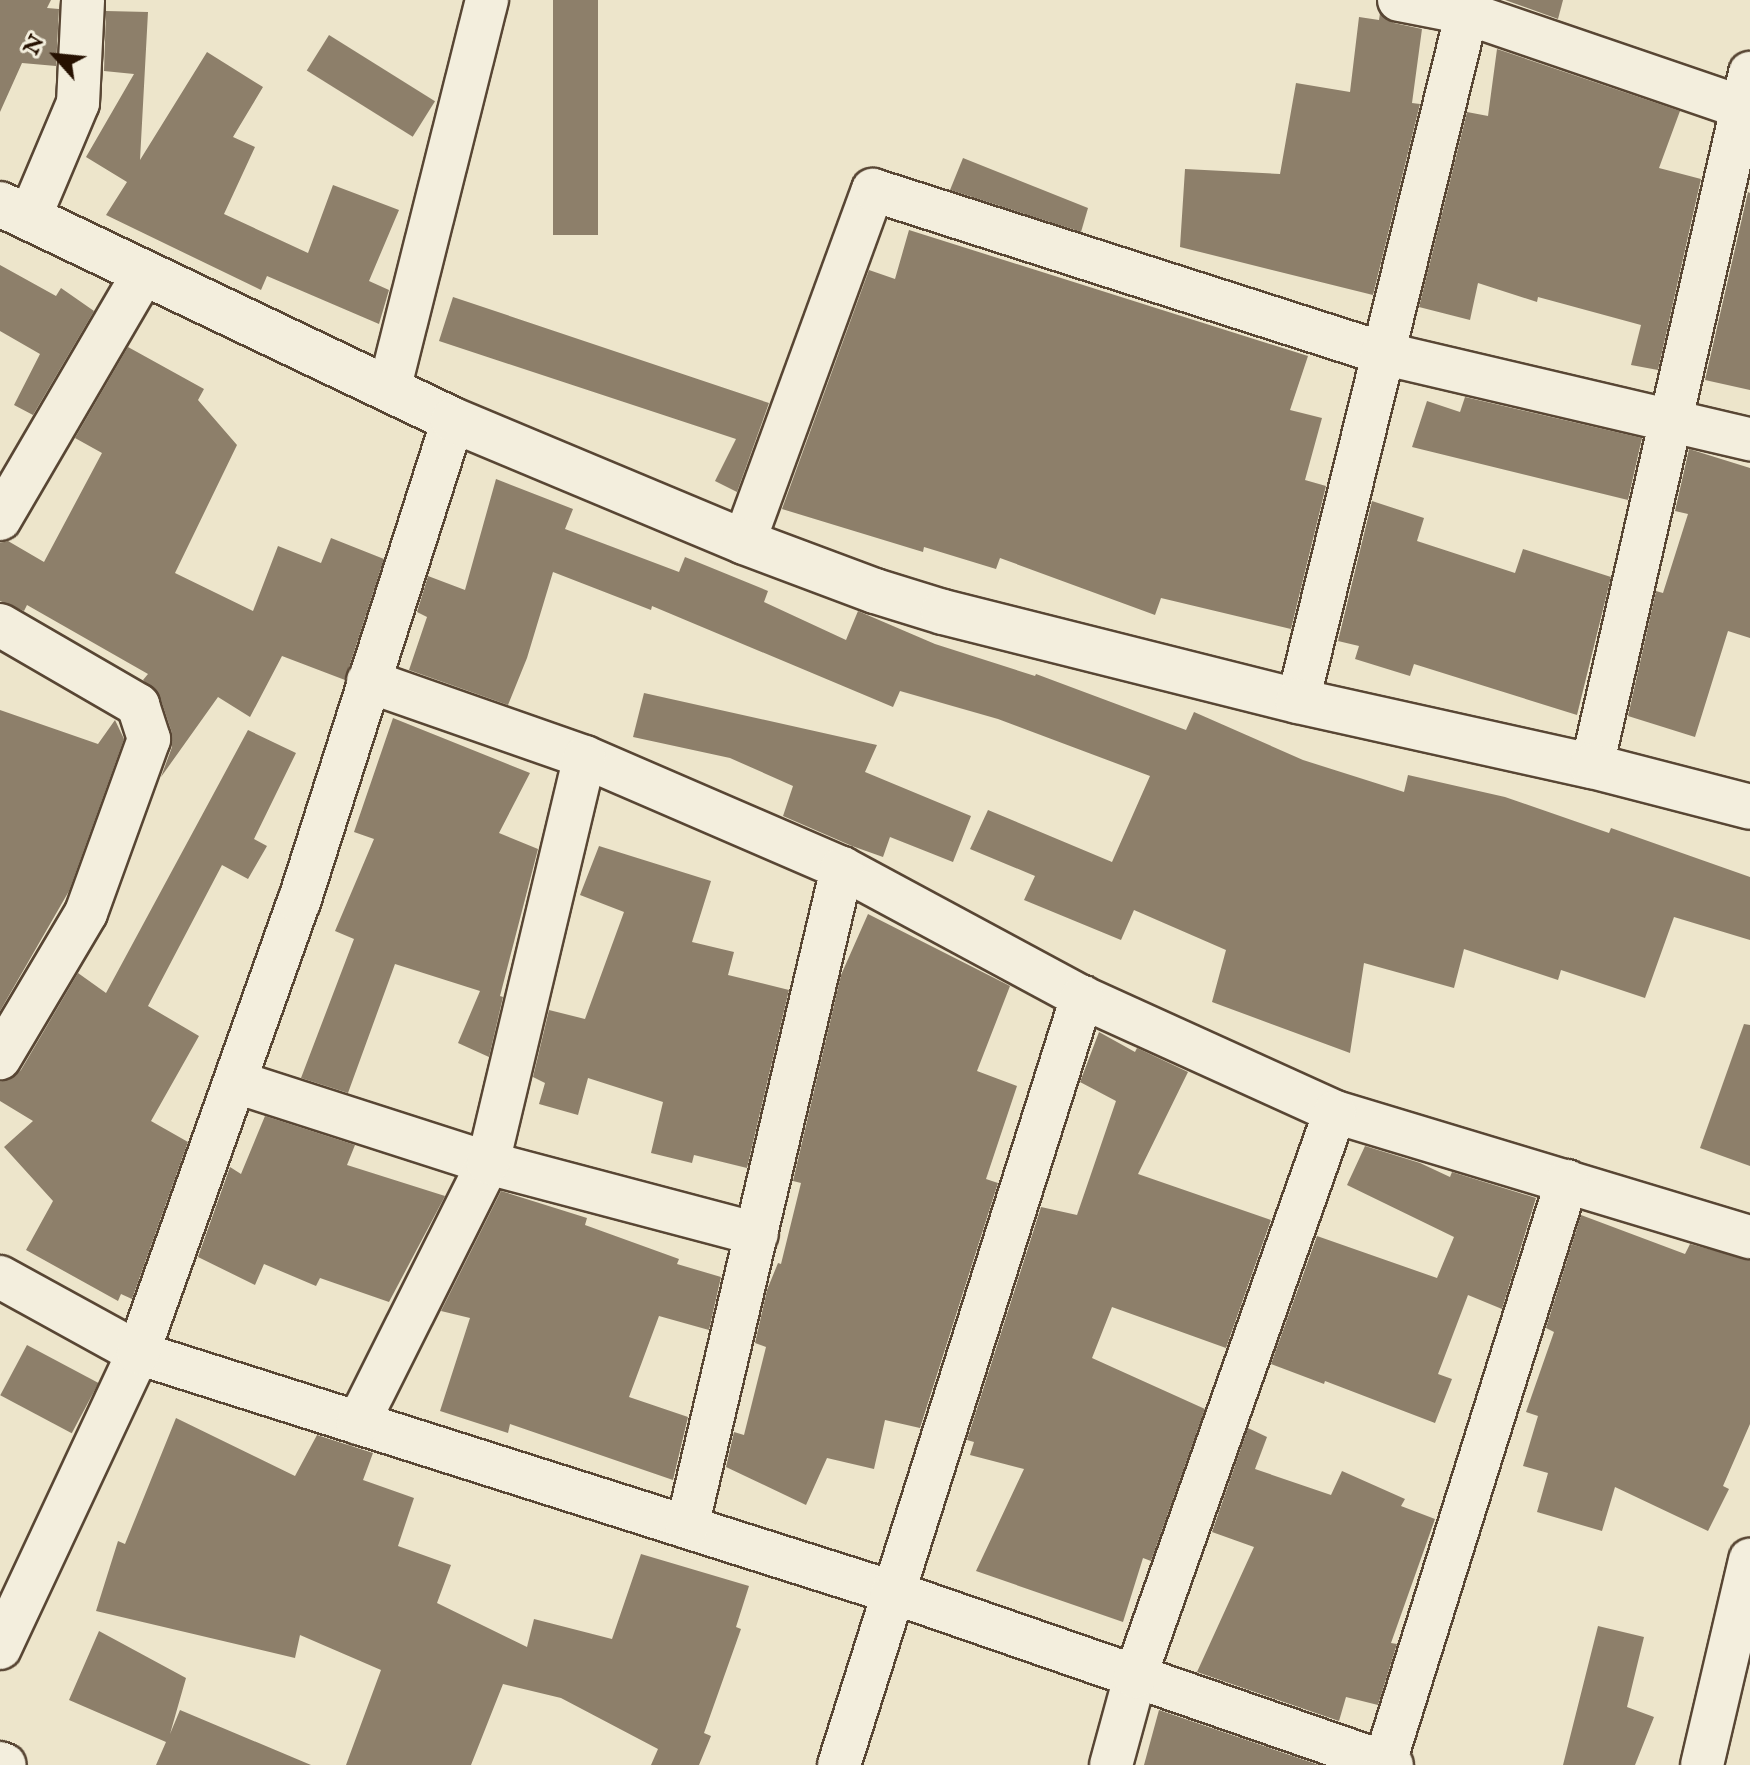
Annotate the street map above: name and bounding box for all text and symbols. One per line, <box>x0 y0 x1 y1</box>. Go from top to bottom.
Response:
north arrow <box>16 16 96 96</box>
text: N <box>18 30 51 60</box>

